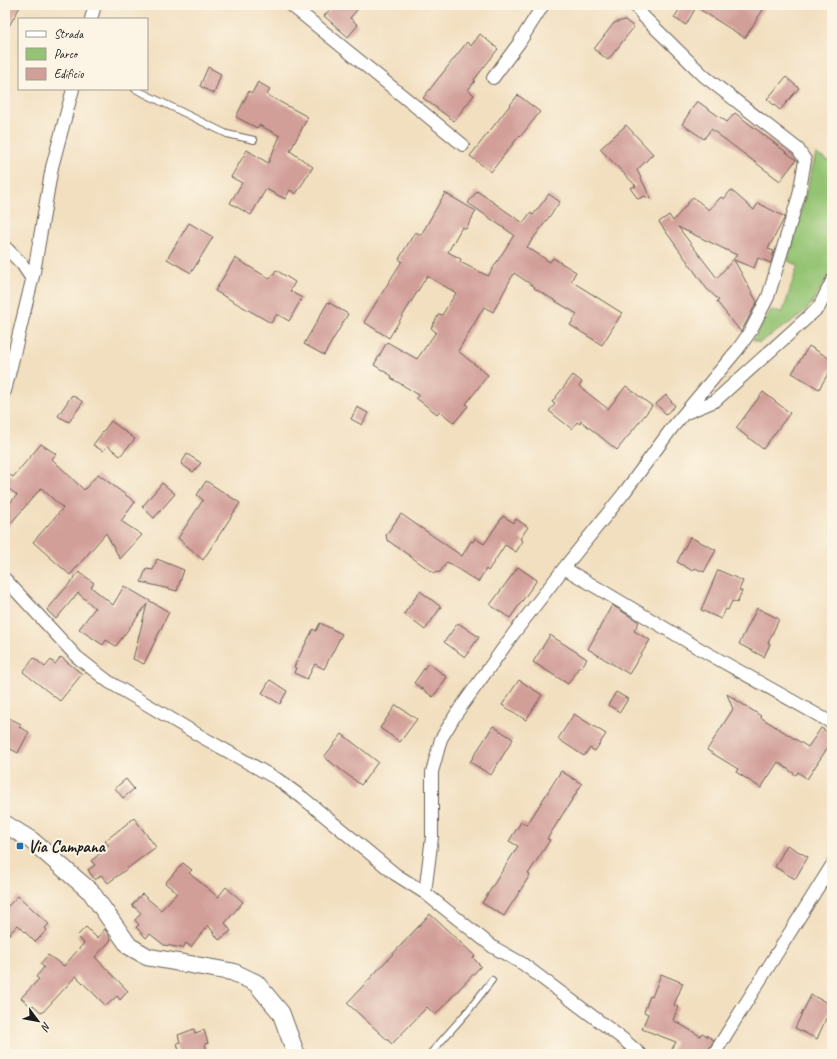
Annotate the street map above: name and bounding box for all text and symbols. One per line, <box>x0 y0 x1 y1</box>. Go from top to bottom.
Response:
legend <box>18 18 148 90</box>
text: Strada <box>54 26 84 42</box>
text: Parco <box>54 46 79 62</box>
text: Edificio <box>54 66 84 82</box>
place label: Via Campana <box>28 836 107 857</box>
marker: Via Campana <box>15 841 25 851</box>
north arrow <box>18 1001 58 1041</box>
text: N <box>38 1020 54 1035</box>

